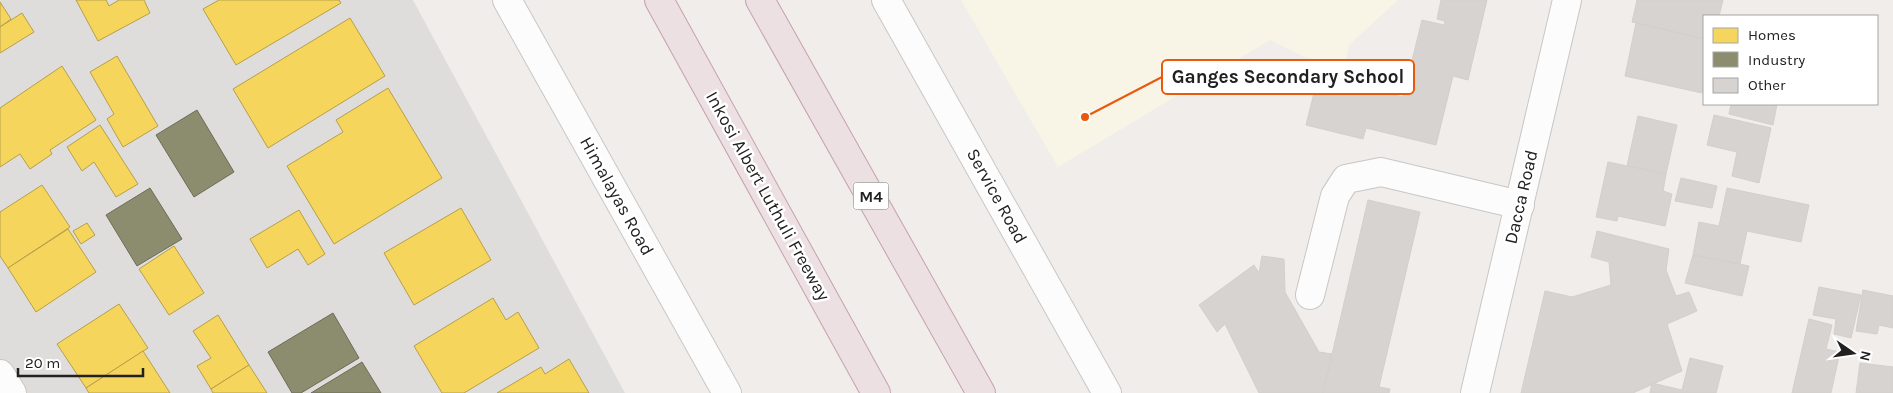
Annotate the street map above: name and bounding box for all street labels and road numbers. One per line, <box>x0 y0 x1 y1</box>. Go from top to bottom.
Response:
street label: Inkosi Albert Luthuli Freeway <box>701 87 835 305</box>
street label: Himalayas Road <box>575 133 659 259</box>
street label: Service Road <box>962 145 1032 247</box>
street label: Dacca Road <box>1499 148 1543 246</box>
road number: M4 <box>854 182 888 210</box>

